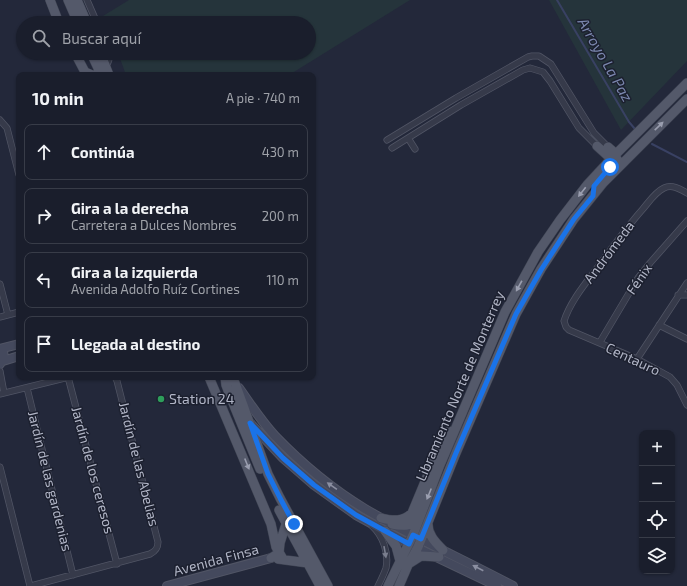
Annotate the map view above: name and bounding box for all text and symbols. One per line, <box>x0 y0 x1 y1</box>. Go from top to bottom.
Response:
water label: Arroyo La Paz <box>573 13 637 106</box>
search box <box>16 16 316 60</box>
icon: search <box>30 27 52 49</box>
text: Buscar aquí <box>62 29 141 47</box>
text: 10 min <box>32 88 84 108</box>
text: A pie · 740 m <box>226 90 300 106</box>
one-way arrow <box>654 121 664 131</box>
icon: ahead <box>33 141 55 163</box>
text: Continúa <box>71 143 134 161</box>
text: 430 m <box>262 144 299 160</box>
route start <box>601 158 619 176</box>
one-way arrow <box>577 186 586 197</box>
text: Gira a la derecha <box>71 199 189 217</box>
icon: right <box>33 205 55 227</box>
text: 200 m <box>262 208 299 224</box>
text: Carretera a Dulces Nombres <box>71 217 237 233</box>
street label: Andrómeda <box>580 217 638 286</box>
street label: Fénix <box>622 259 656 297</box>
text: Gira a la izquierda <box>71 263 198 281</box>
icon: left <box>33 269 55 291</box>
text: 110 m <box>267 272 299 288</box>
one-way arrow <box>516 280 523 292</box>
text: Avenida Adolfo Ruíz Cortines <box>71 281 240 297</box>
street label: Libramiento Norte de Monterrey <box>412 288 508 483</box>
icon: arrive <box>33 333 55 355</box>
text: Llegada al destino <box>71 335 200 353</box>
street label: Centauro <box>603 339 663 379</box>
place label: Station 24 <box>169 390 234 407</box>
marker: Station 24 <box>156 394 166 404</box>
street label: Jardín de las Abelias <box>116 400 163 528</box>
street label: Jardín de los ceresos <box>68 404 119 535</box>
street label: Jardín de las gardenias <box>25 409 76 553</box>
map controls <box>639 430 675 574</box>
button: + <box>639 430 675 466</box>
one-way arrow <box>244 459 250 471</box>
button: − <box>639 466 675 502</box>
one-way arrow <box>327 482 337 490</box>
one-way arrow <box>425 488 431 500</box>
button: locate <box>639 502 675 538</box>
route end <box>285 515 303 533</box>
button: layers <box>639 538 675 574</box>
street label: Avenida Finsa <box>171 540 260 579</box>
one-way arrow <box>382 546 388 558</box>
one-way arrow <box>472 565 484 571</box>

